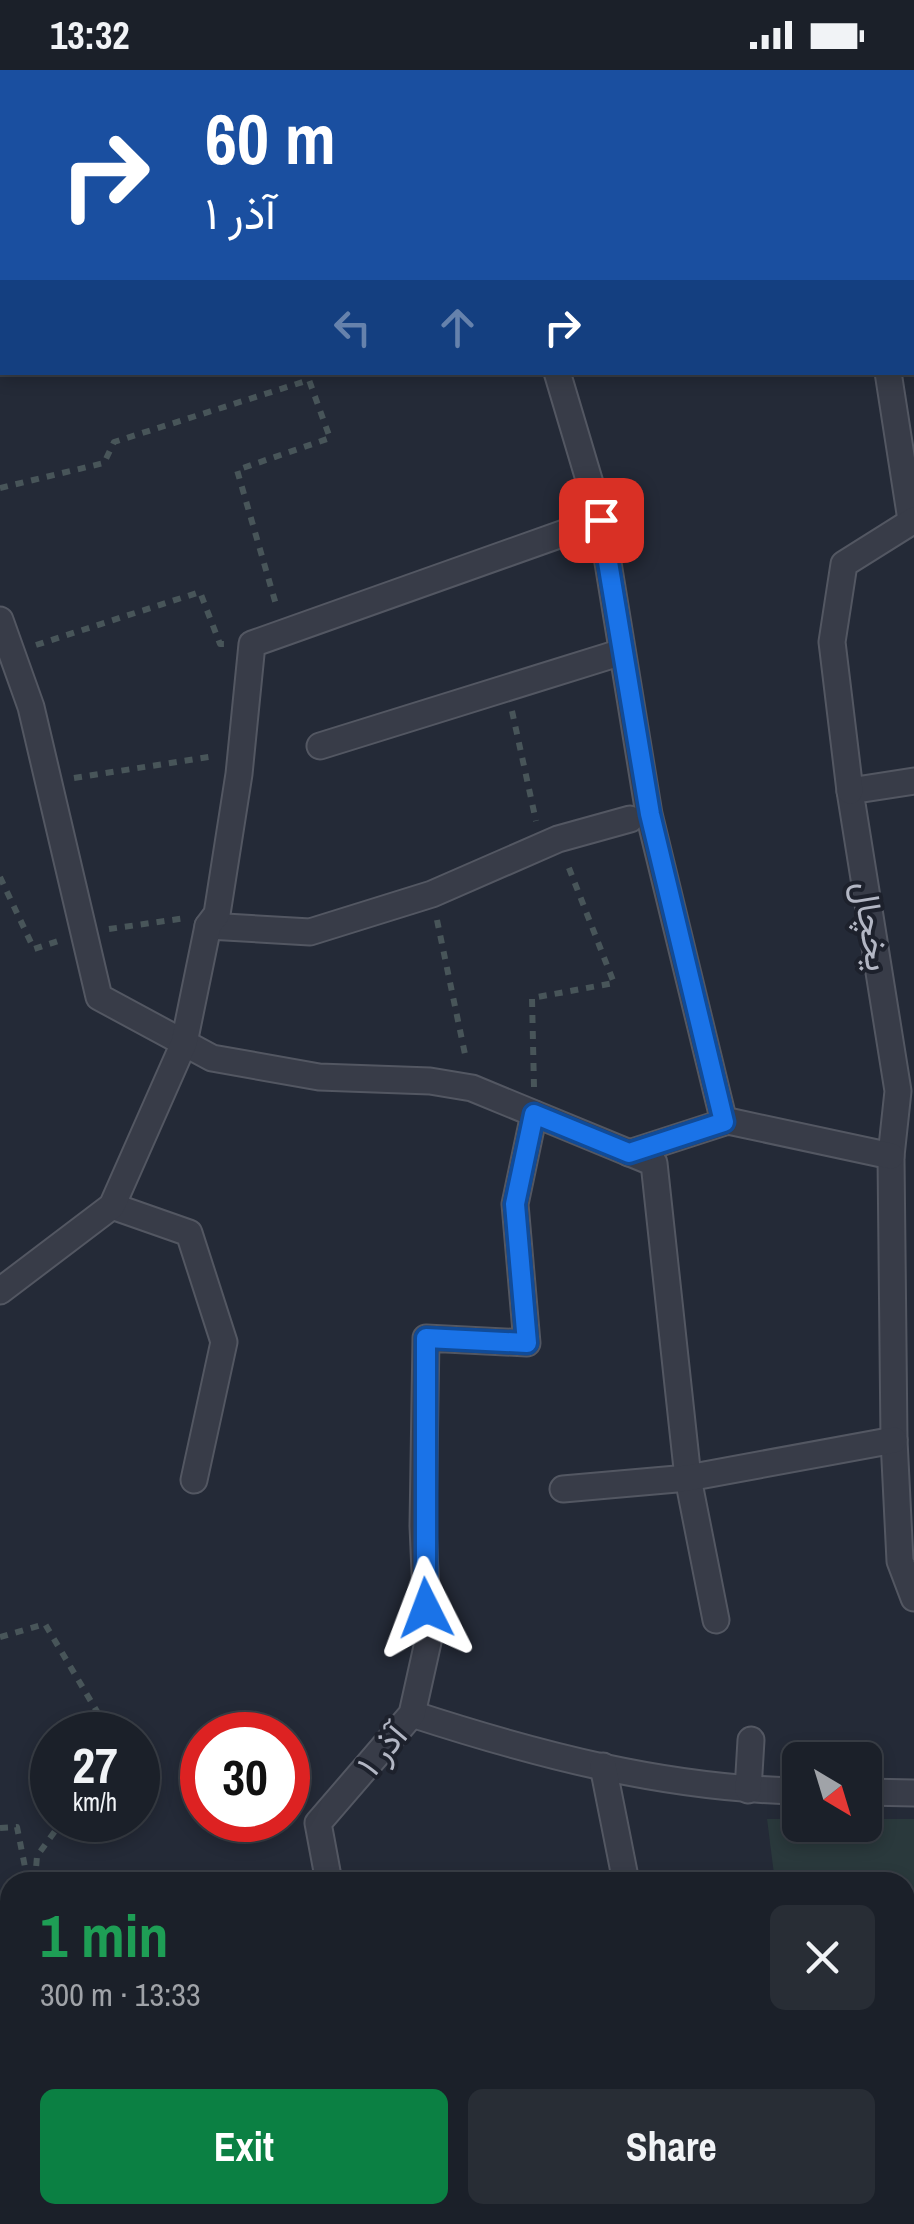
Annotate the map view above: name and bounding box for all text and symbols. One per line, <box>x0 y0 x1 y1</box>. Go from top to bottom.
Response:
text: 13:32 <box>50 10 130 61</box>
text: 60 m <box>205 92 336 186</box>
icon: right <box>40 110 170 240</box>
text: آذر ۱ <box>205 182 276 243</box>
icon: left <box>325 300 380 355</box>
icon: ahead <box>430 300 485 355</box>
icon: right <box>535 300 590 355</box>
pin <box>559 478 644 563</box>
icon: arrive <box>574 493 629 548</box>
street label: یخچال <box>841 878 903 974</box>
position arrow <box>374 1556 478 1660</box>
street label: آذر ۱ <box>346 1711 419 1786</box>
speed limit sign: 30 <box>180 1712 310 1842</box>
text: 27 <box>72 1731 118 1799</box>
north arrow <box>782 1742 882 1842</box>
map controls <box>782 1742 882 1842</box>
text: km/h <box>73 1785 117 1819</box>
text: 1 min <box>40 1895 169 1976</box>
button: close <box>770 1905 875 2010</box>
text: 300 m · 13:33 <box>40 1973 200 2016</box>
button: Exit <box>40 2089 448 2204</box>
button: Share <box>468 2089 875 2204</box>

